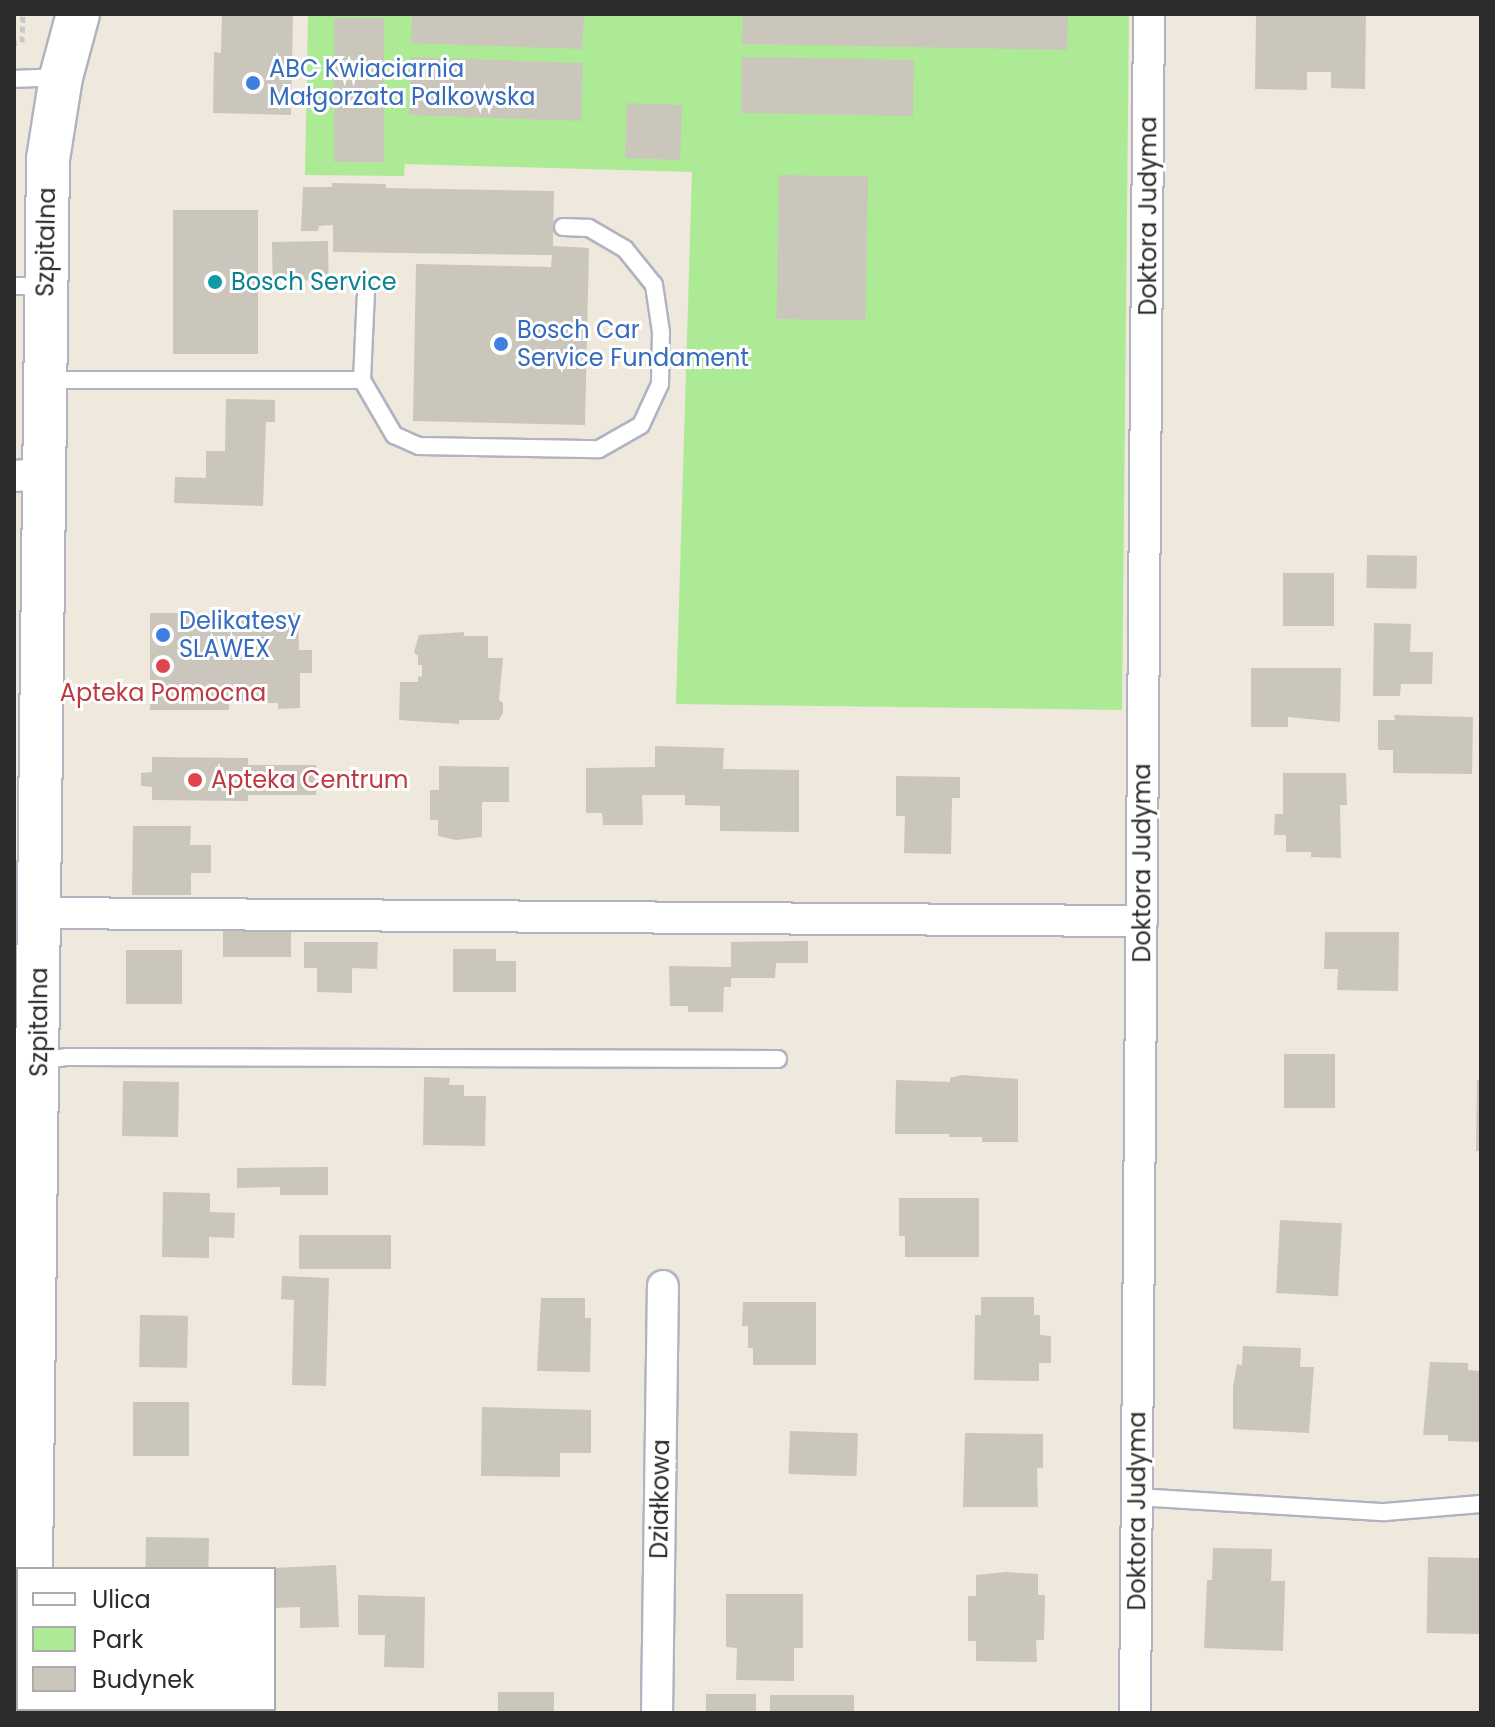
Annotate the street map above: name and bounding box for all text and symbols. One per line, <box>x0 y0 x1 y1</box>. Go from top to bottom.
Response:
place label: ABC Kwiaciarnia Małgorzata Palkowska <box>269 55 535 111</box>
marker: ABC Kwiaciarnia Małgorzata Palkowska <box>244 74 262 92</box>
street label: Doktora Judyma <box>1134 116 1162 316</box>
street label: Szpitalna <box>31 187 61 297</box>
place label: Bosch Service <box>231 268 397 296</box>
marker: Bosch Service <box>206 273 224 291</box>
place label: Bosch Car Service Fundament <box>517 316 749 372</box>
marker: Bosch Car Service Fundament <box>492 335 510 353</box>
place label: Delikatesy SLAWEX <box>179 607 301 663</box>
marker: Delikatesy SLAWEX <box>154 626 172 644</box>
marker: Apteka Pomocna <box>154 657 172 675</box>
place label: Apteka Pomocna <box>60 679 266 707</box>
street label: Doktora Judyma <box>1128 763 1156 963</box>
place label: Apteka Centrum <box>211 766 409 794</box>
marker: Apteka Centrum <box>186 771 204 789</box>
street label: Szpitalna <box>25 967 53 1077</box>
street label: Doktora Judyma <box>1123 1411 1151 1611</box>
street label: Działkowa <box>645 1439 675 1559</box>
legend <box>16 1567 276 1711</box>
text: Ulica <box>92 1583 151 1616</box>
text: Park <box>92 1623 143 1656</box>
text: Budynek <box>92 1663 194 1696</box>

